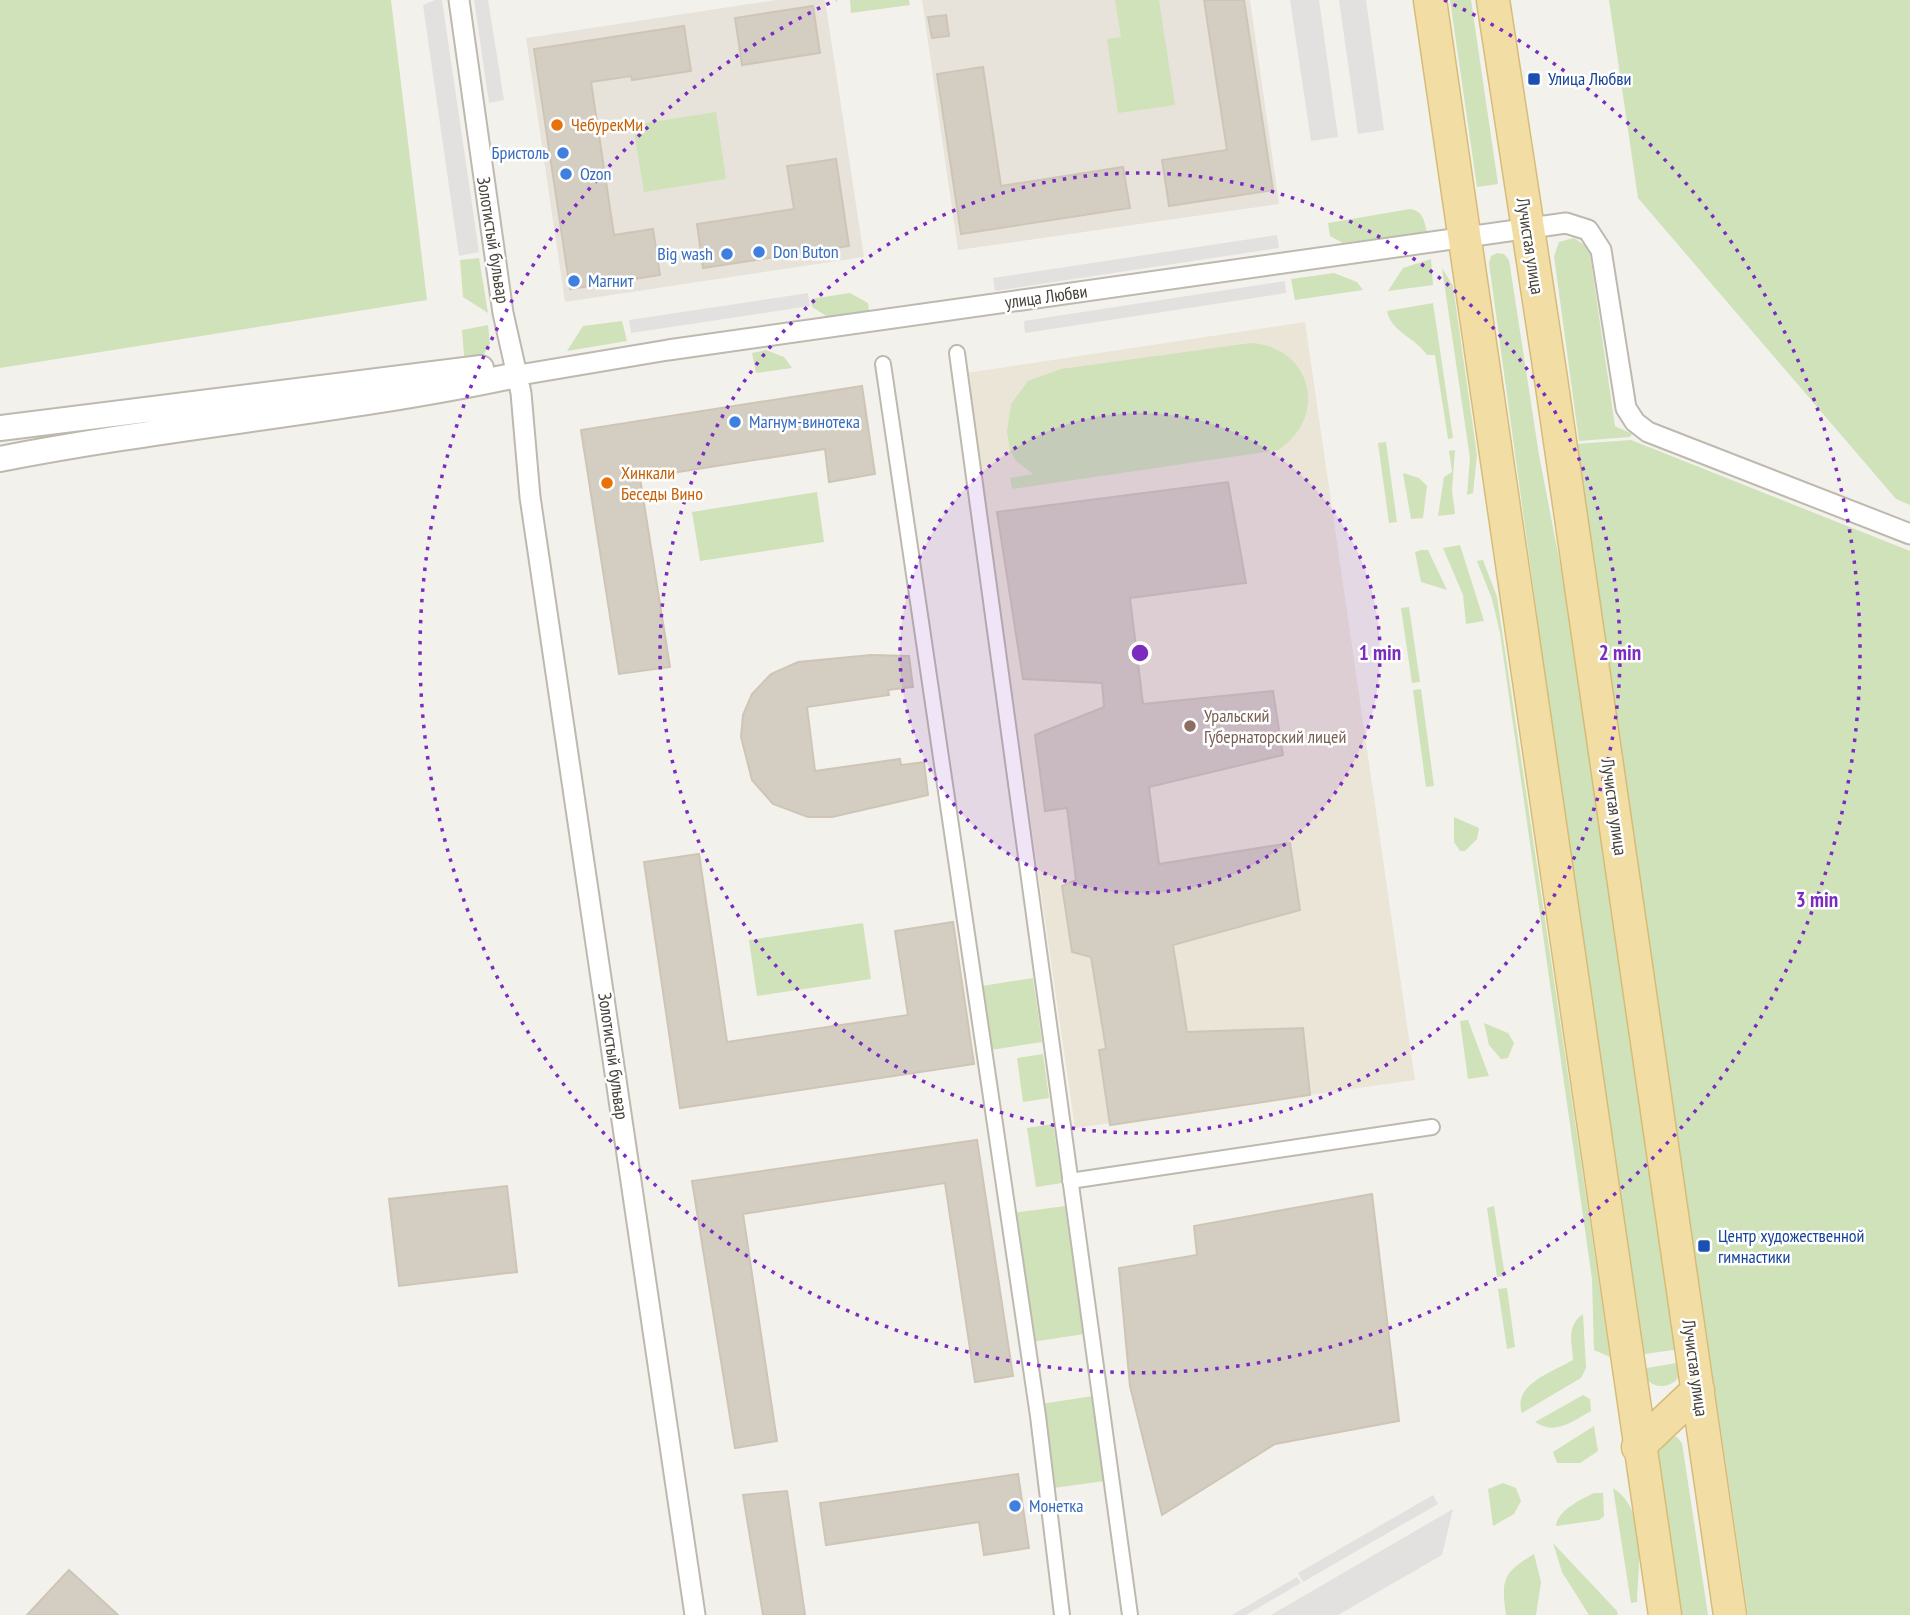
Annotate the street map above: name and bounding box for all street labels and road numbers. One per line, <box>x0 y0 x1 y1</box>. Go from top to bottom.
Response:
street label: Золотистый бульвар <box>472 175 515 305</box>
street label: Лучистая улица <box>1511 195 1549 296</box>
street label: улица Любви <box>1003 279 1089 314</box>
street label: Лучистая улица <box>1596 756 1633 857</box>
street label: Золотистый бульвар <box>593 991 634 1121</box>
street label: Лучистая улица <box>1677 1317 1714 1418</box>

